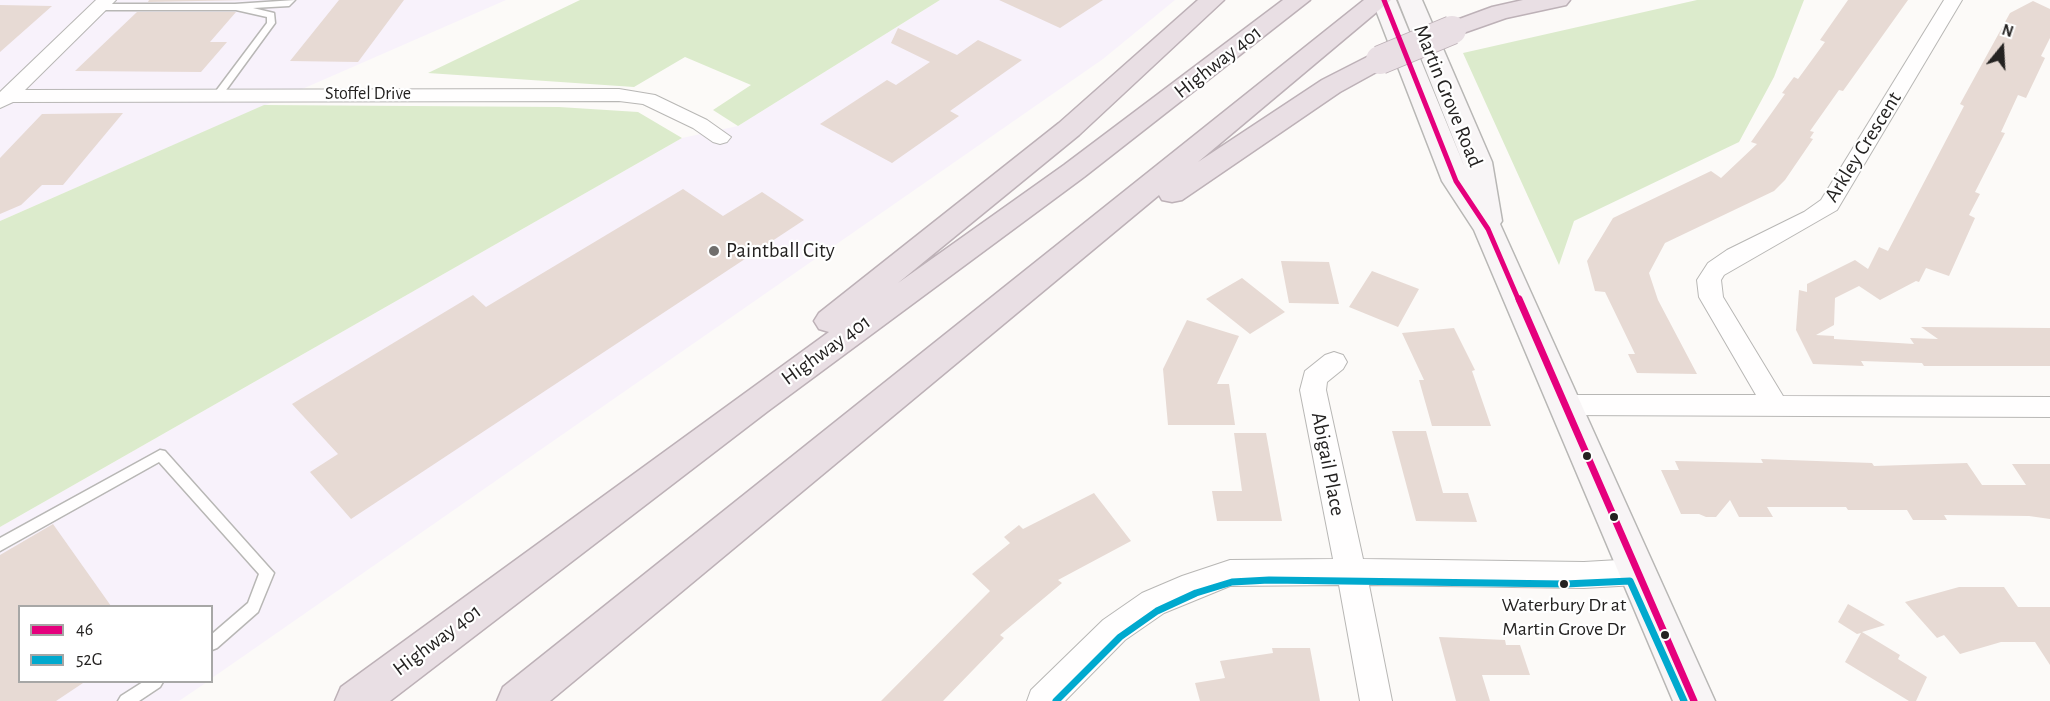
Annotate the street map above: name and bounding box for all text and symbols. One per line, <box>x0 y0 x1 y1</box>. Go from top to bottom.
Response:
north arrow <box>1972 18 2032 78</box>
street label: Highway 401 <box>1169 20 1267 104</box>
street label: Martin Grove Road <box>1408 21 1488 171</box>
text: N <box>2000 22 2015 40</box>
street label: Stoffel Drive <box>325 83 411 105</box>
street label: Arkley Crescent <box>1819 87 1907 207</box>
place label: Paintball City <box>726 238 835 264</box>
marker: Paintball City <box>707 244 721 258</box>
street label: Highway 401 <box>776 309 876 391</box>
street label: Abigail Place <box>1306 410 1350 518</box>
unlabelled marker <box>1581 450 1593 462</box>
unlabelled marker <box>1608 511 1620 523</box>
marker: Waterbury Dr at Martin Grove Dr <box>1558 578 1570 590</box>
place label: Waterbury Dr at Martin Grove Dr <box>1502 593 1626 640</box>
street label: Highway 401 <box>388 599 486 681</box>
legend <box>18 605 213 683</box>
text: 46 <box>76 621 93 639</box>
unlabelled marker <box>1659 629 1671 641</box>
text: 52G <box>76 651 103 669</box>

